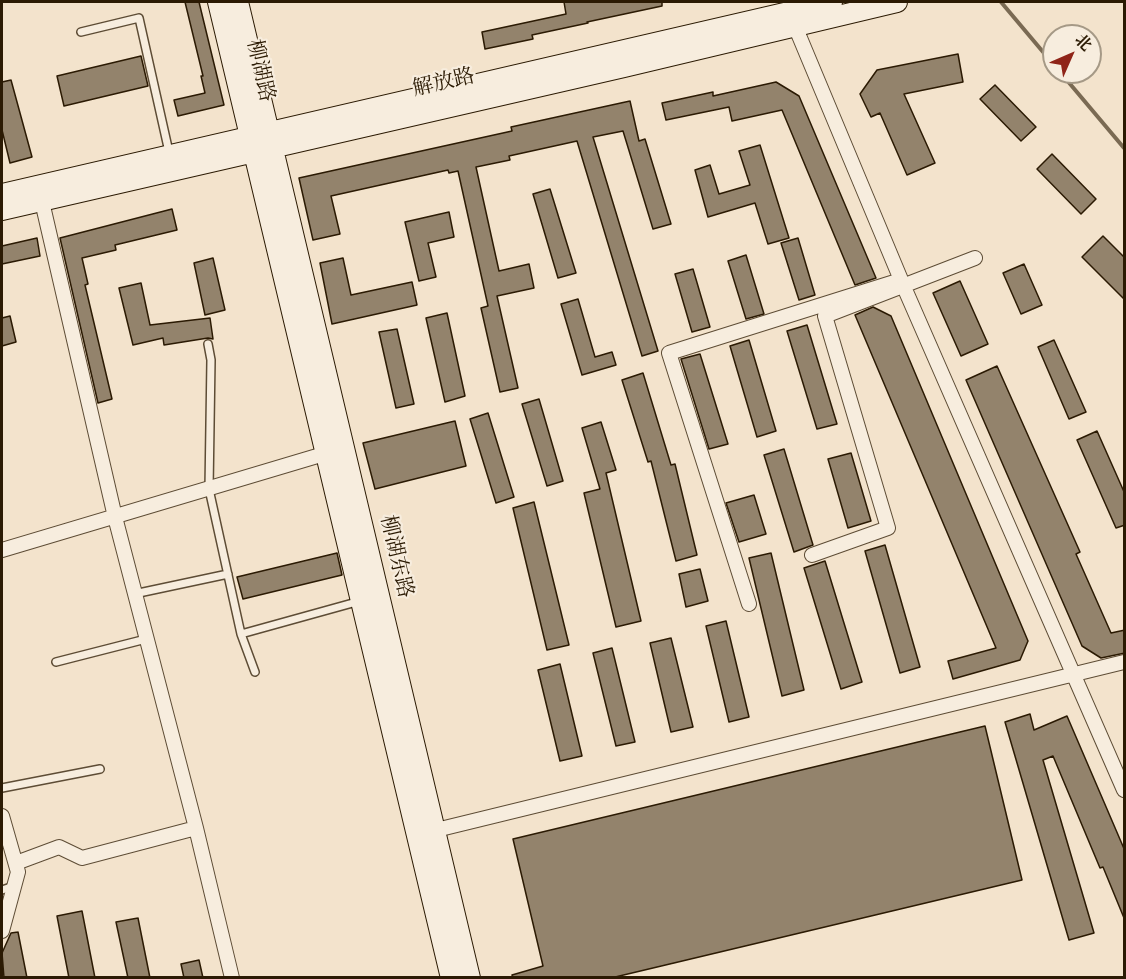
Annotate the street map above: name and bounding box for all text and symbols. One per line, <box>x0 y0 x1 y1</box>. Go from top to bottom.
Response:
north arrow <box>1042 24 1102 84</box>
text: 北 <box>1071 30 1096 55</box>
street label: 柳湖路 <box>240 37 278 105</box>
street label: 解放路 <box>410 65 478 103</box>
street label: 柳湖东路 <box>373 513 417 601</box>

